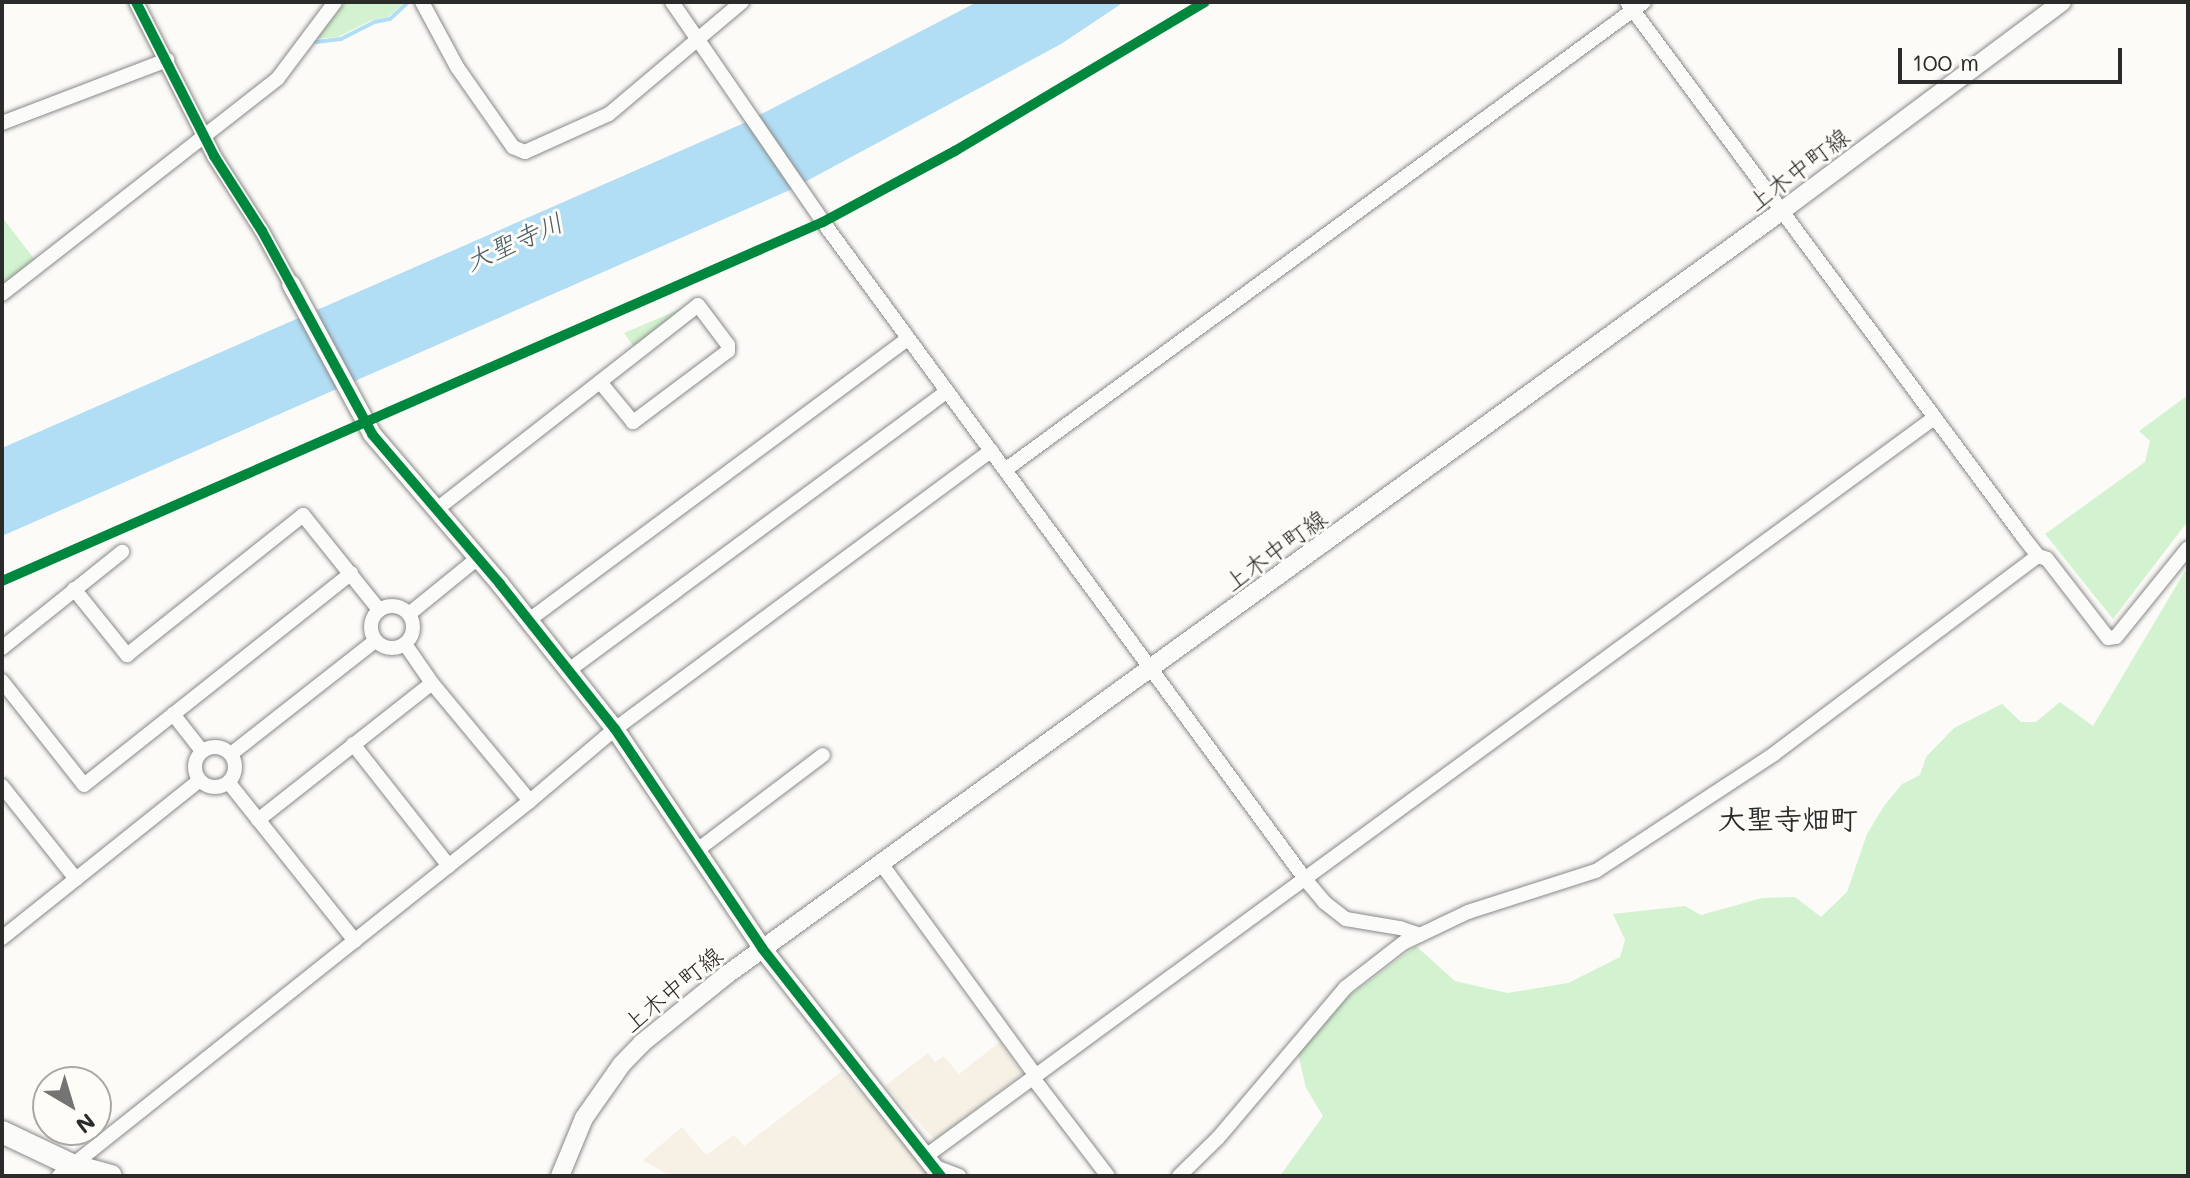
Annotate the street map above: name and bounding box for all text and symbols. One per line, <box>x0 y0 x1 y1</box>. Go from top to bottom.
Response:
scale bar <box>1902 32 2126 82</box>
text: 100 m <box>1912 46 1979 77</box>
street label: 上木中町線 <box>1741 121 1855 217</box>
water label: 大聖寺川 <box>460 207 568 277</box>
street label: 上木中町線 <box>1218 503 1332 597</box>
district label: 大聖寺畑町 <box>1718 801 1858 835</box>
street label: 上木中町線 <box>616 940 728 1038</box>
north arrow <box>32 1066 112 1146</box>
text: N <box>70 1107 101 1140</box>

